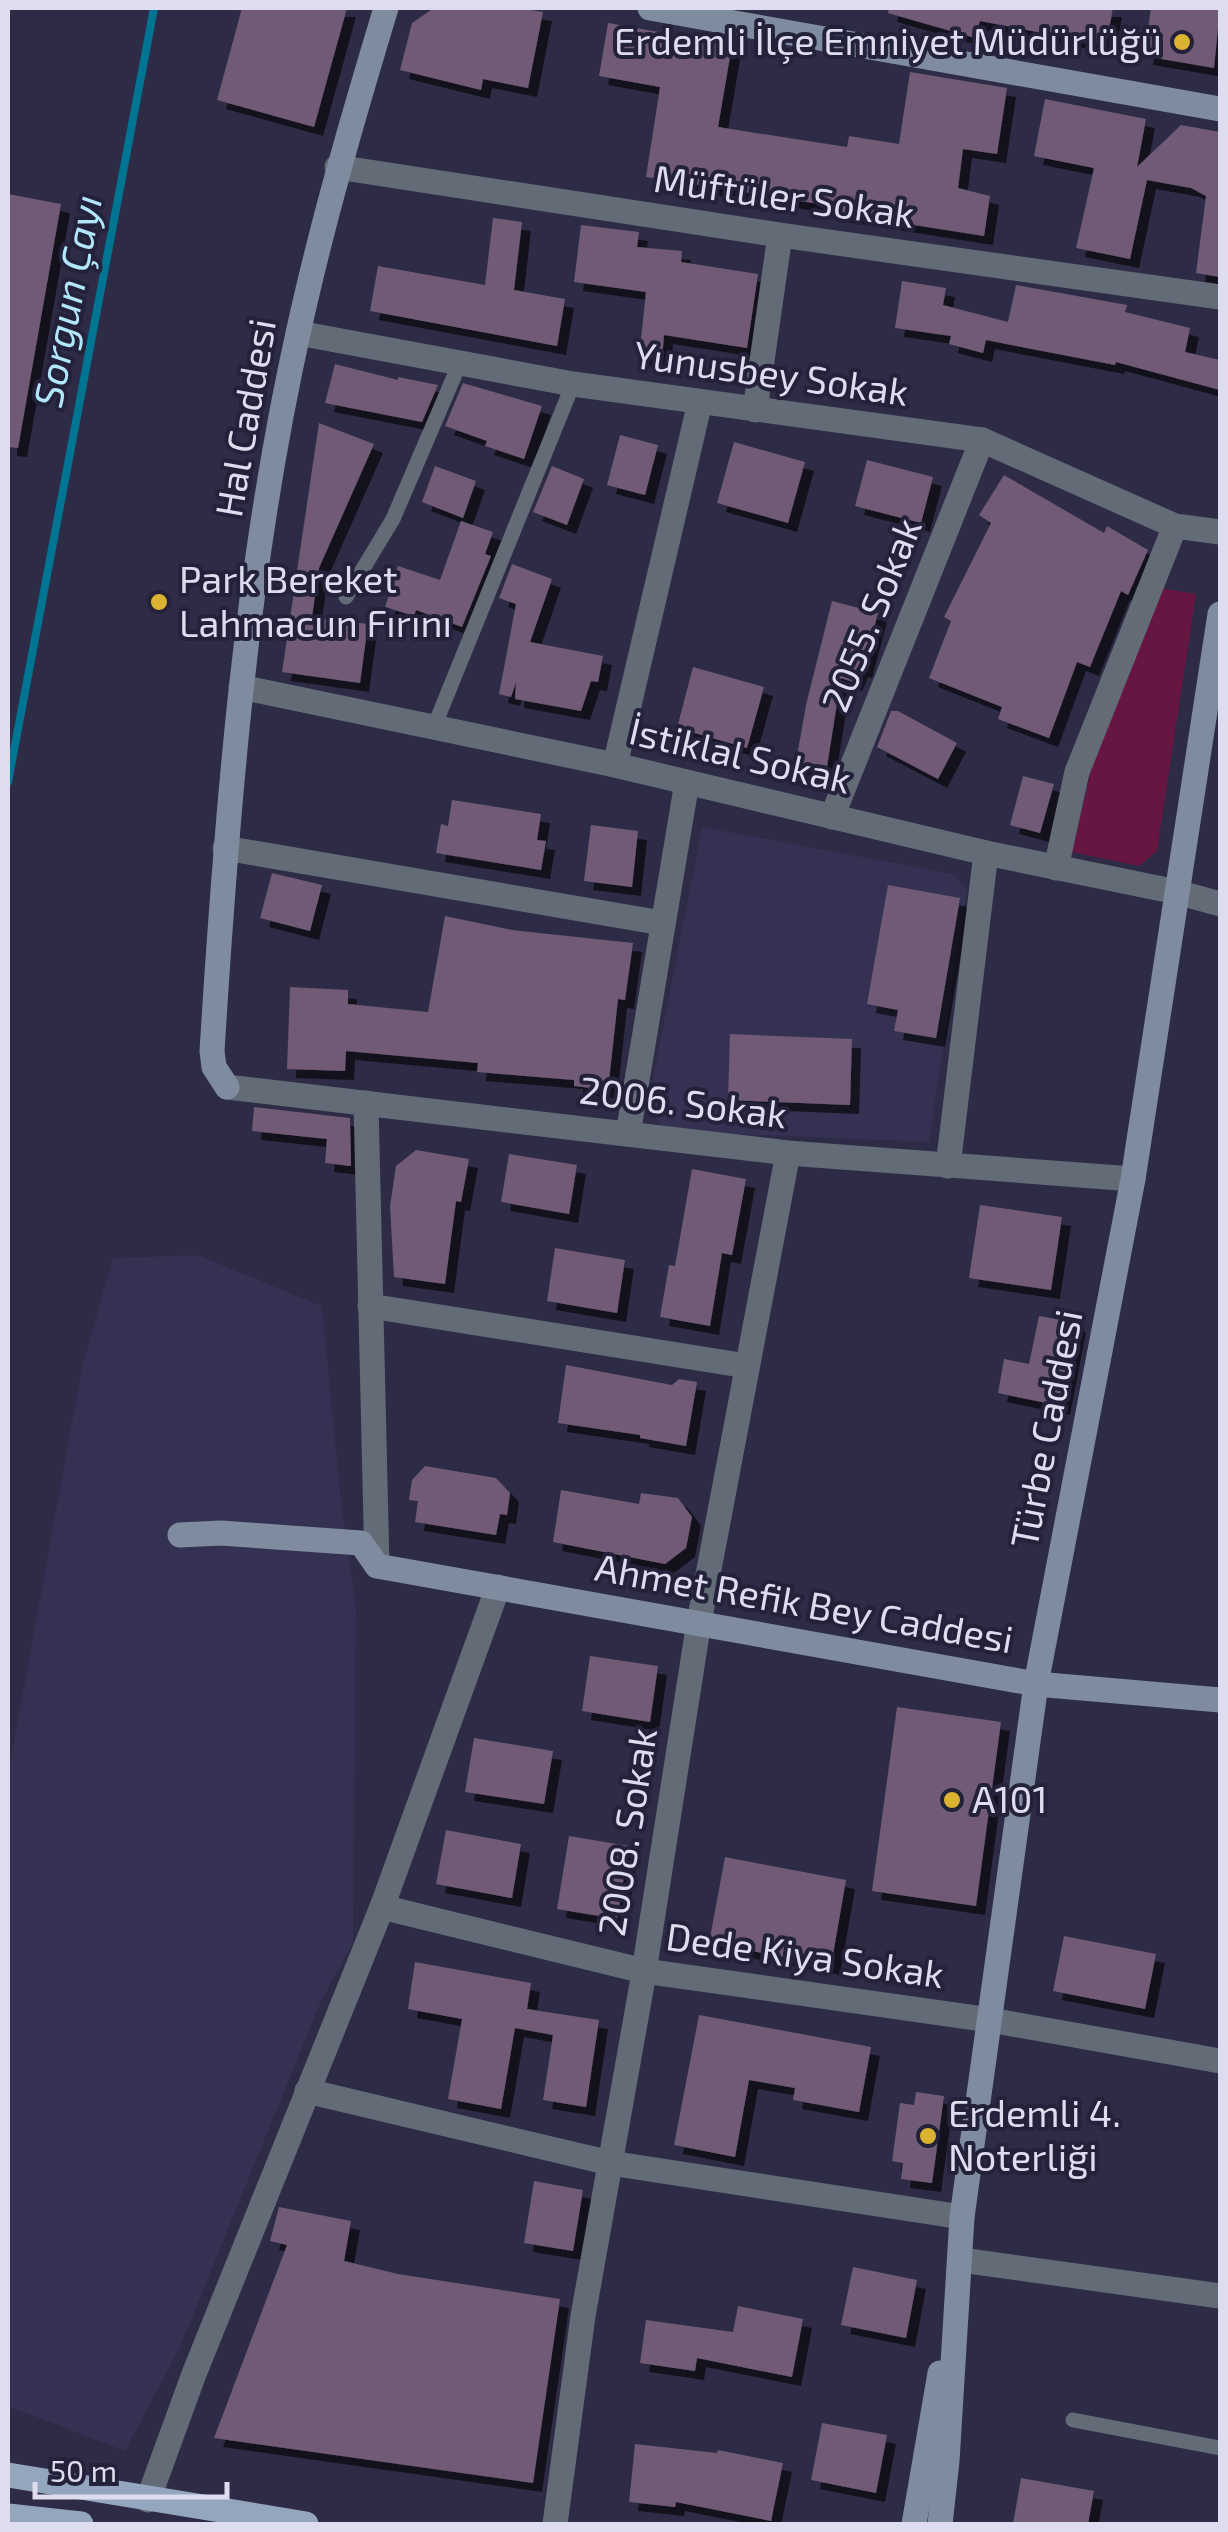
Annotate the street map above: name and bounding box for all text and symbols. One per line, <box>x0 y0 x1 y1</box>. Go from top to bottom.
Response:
place label: Erdemli İlçe Emniyet Müdürlüğü <box>614 17 1162 64</box>
marker: Erdemli İlçe Emniyet Müdürlüğü <box>1171 31 1193 53</box>
street label: Müftüler Sokak <box>651 154 918 236</box>
water label: Sorgun Çayı <box>22 191 112 411</box>
street label: Hal Caddesi <box>204 315 284 520</box>
street label: Yunusbey Sokak <box>631 330 911 414</box>
street label: 2055. Sokak <box>810 511 930 718</box>
place label: Park Bereket Lahmacun Fırını <box>179 555 452 645</box>
marker: Park Bereket Lahmacun Fırını <box>148 591 170 613</box>
street label: İstiklal Sokak <box>625 706 856 802</box>
street label: 2006. Sokak <box>577 1065 790 1137</box>
street label: Türbe Caddesi <box>999 1306 1091 1551</box>
street label: Ahmet Refik Bey Caddesi <box>592 1543 1017 1661</box>
street label: 2008. Sokak <box>587 1724 665 1939</box>
place label: A101 <box>972 1775 1048 1821</box>
marker: A101 <box>941 1789 963 1811</box>
street label: Dede Kiya Sokak <box>664 1912 947 1996</box>
place label: Erdemli 4. Noterliği <box>948 2089 1121 2179</box>
marker: Erdemli 4. Noterliği <box>917 2125 939 2147</box>
scale bar <box>35 2437 228 2499</box>
text: 50 m <box>50 2452 117 2488</box>

